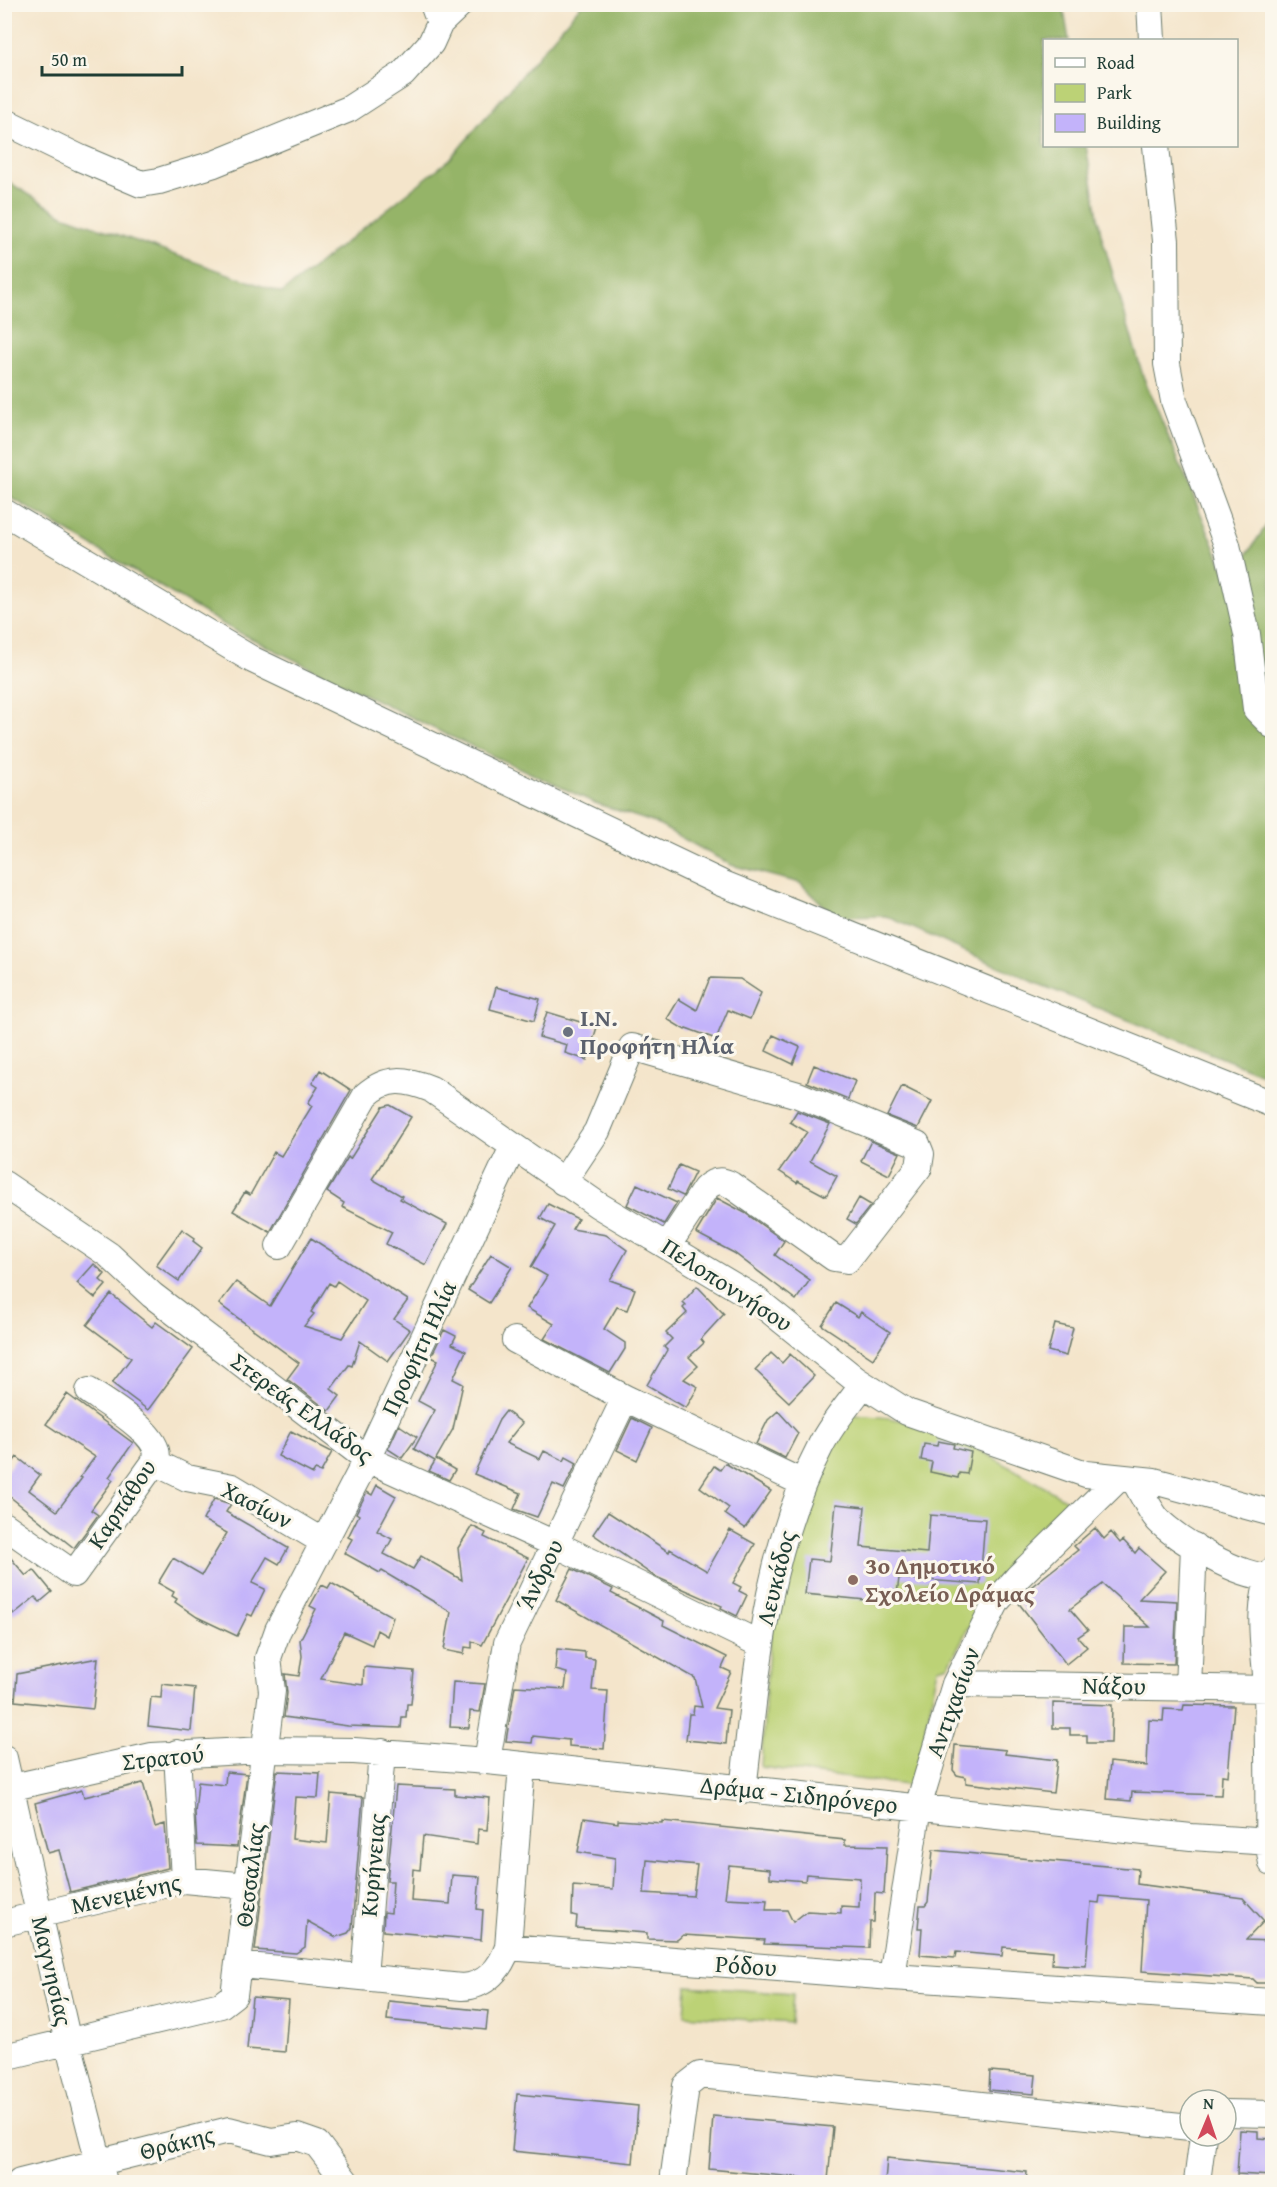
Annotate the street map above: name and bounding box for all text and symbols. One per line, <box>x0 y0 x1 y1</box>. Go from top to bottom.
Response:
scale bar <box>42 39 182 77</box>
legend <box>1043 39 1238 147</box>
text: 50 m <box>51 46 87 73</box>
text: Road <box>1097 49 1135 76</box>
text: Park <box>1097 79 1133 106</box>
text: Building <box>1097 109 1161 136</box>
place label: Ι.Ν. Προφήτη Ηλία <box>580 1000 734 1063</box>
marker: Ι.Ν. Προφήτη Ηλία <box>561 1025 575 1039</box>
street label: Πελοποννήσου <box>655 1229 800 1340</box>
street label: Προφήτη Ηλία <box>372 1275 465 1421</box>
street label: Στερεάς Ελλάδος <box>224 1344 381 1471</box>
street label: Καρπάθου <box>79 1452 165 1556</box>
street label: Χασίων <box>216 1472 299 1537</box>
street label: Λευκάδος <box>747 1527 804 1629</box>
street label: Άνδρου <box>507 1533 572 1617</box>
place label: 3ο Δημοτικό Σχολείο Δράμας <box>865 1548 1036 1611</box>
marker: 3ο Δημοτικό Σχολείο Δράμας <box>846 1573 860 1587</box>
street label: Αντιχασίων <box>916 1642 989 1762</box>
street label: Νάξου <box>1082 1667 1146 1704</box>
street label: Στρατού <box>120 1736 206 1779</box>
street label: Δράμα - Σιδηρόνερο <box>699 1767 900 1822</box>
street label: Κυρήνειας <box>351 1812 394 1918</box>
street label: Θεσσαλίας <box>226 1821 273 1929</box>
street label: Μενεμένης <box>68 1864 184 1923</box>
street label: Μαγνησίας <box>23 1912 82 2029</box>
street label: Ρόδου <box>714 1946 778 1985</box>
north arrow <box>1178 2088 1238 2148</box>
text: N <box>1203 2091 1215 2115</box>
street label: Θράκης <box>136 2116 218 2169</box>

